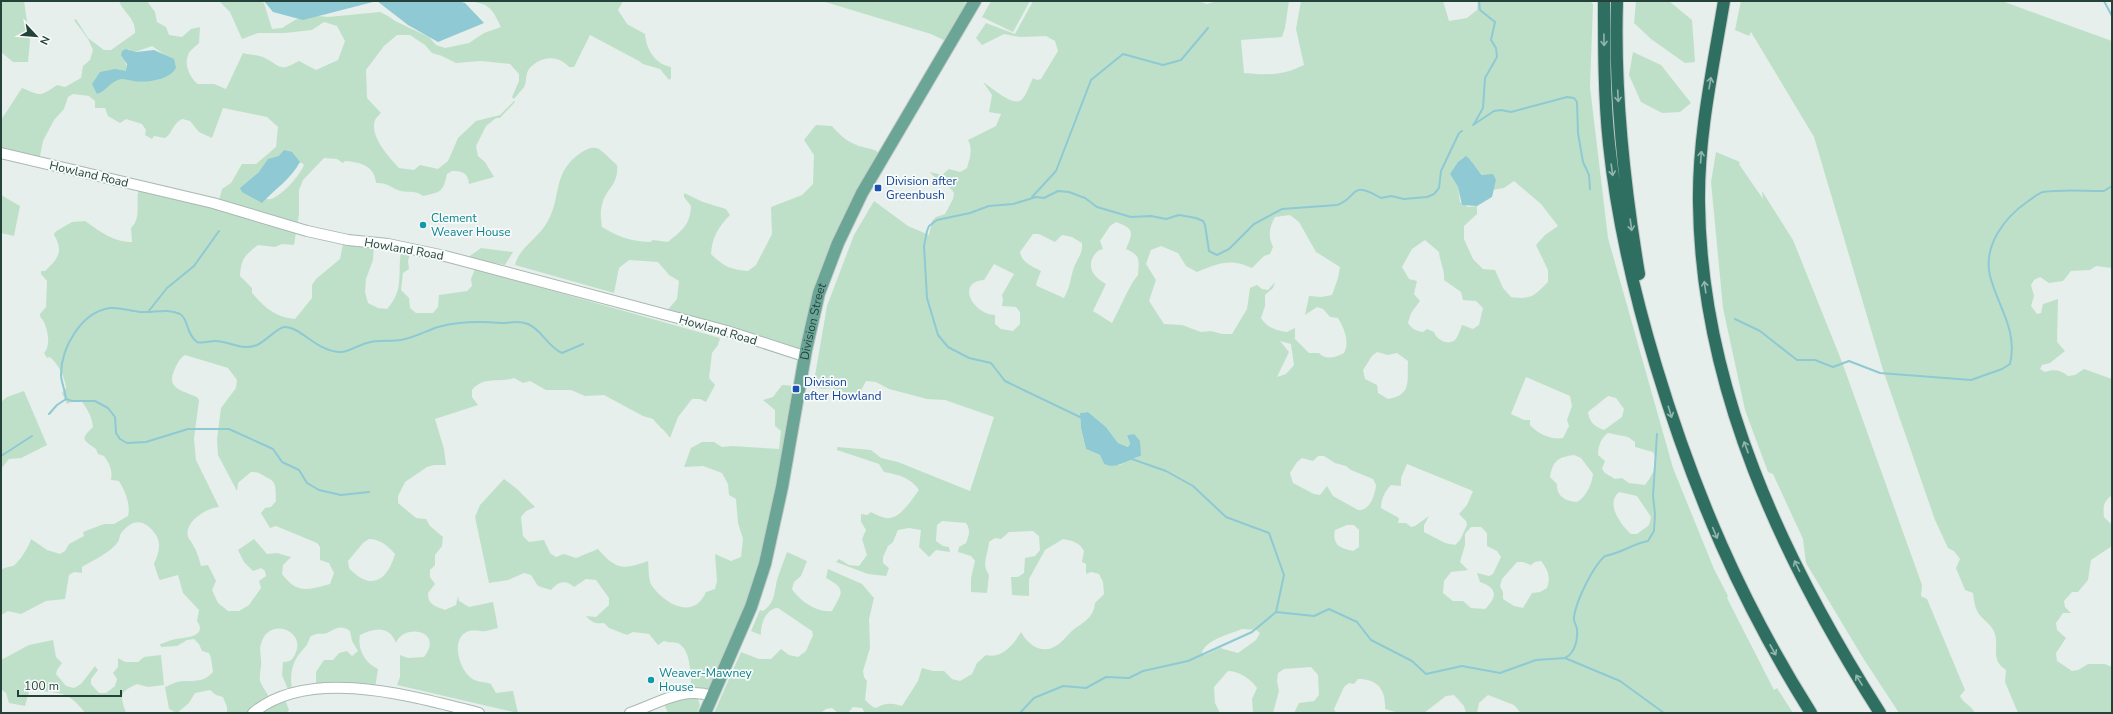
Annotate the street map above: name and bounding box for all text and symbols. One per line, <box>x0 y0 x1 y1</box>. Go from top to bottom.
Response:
north arrow <box>16 16 56 56</box>
text: N <box>36 33 53 47</box>
one-way arrow <box>1600 33 1608 46</box>
one-way arrow <box>1706 77 1714 90</box>
one-way arrow <box>1614 89 1622 102</box>
one-way arrow <box>1697 151 1704 164</box>
street label: Howland Road <box>48 157 130 191</box>
one-way arrow <box>1608 163 1616 176</box>
place label: Division after Greenbush <box>886 173 957 203</box>
marker: Division after Greenbush <box>873 183 883 193</box>
place label: Clement Weaver House <box>431 210 511 240</box>
one-way arrow <box>1627 218 1635 231</box>
marker: Clement Weaver House <box>418 220 428 230</box>
street label: Howland Road <box>363 234 445 264</box>
street label: Division Street <box>796 280 830 361</box>
one-way arrow <box>1701 280 1709 293</box>
street label: Howland Road <box>677 311 759 349</box>
place label: Division after Howland <box>804 374 882 404</box>
marker: Division after Howland <box>791 384 801 394</box>
one-way arrow <box>1667 405 1674 418</box>
one-way arrow <box>1741 441 1749 453</box>
one-way arrow <box>1712 527 1719 539</box>
one-way arrow <box>1793 560 1800 572</box>
one-way arrow <box>1769 644 1777 656</box>
place label: Weaver-Mawney House <box>659 665 753 695</box>
scale bar <box>18 672 121 698</box>
one-way arrow <box>1855 674 1863 686</box>
marker: Weaver-Mawney House <box>646 675 656 685</box>
text: 100 m <box>24 678 59 694</box>

